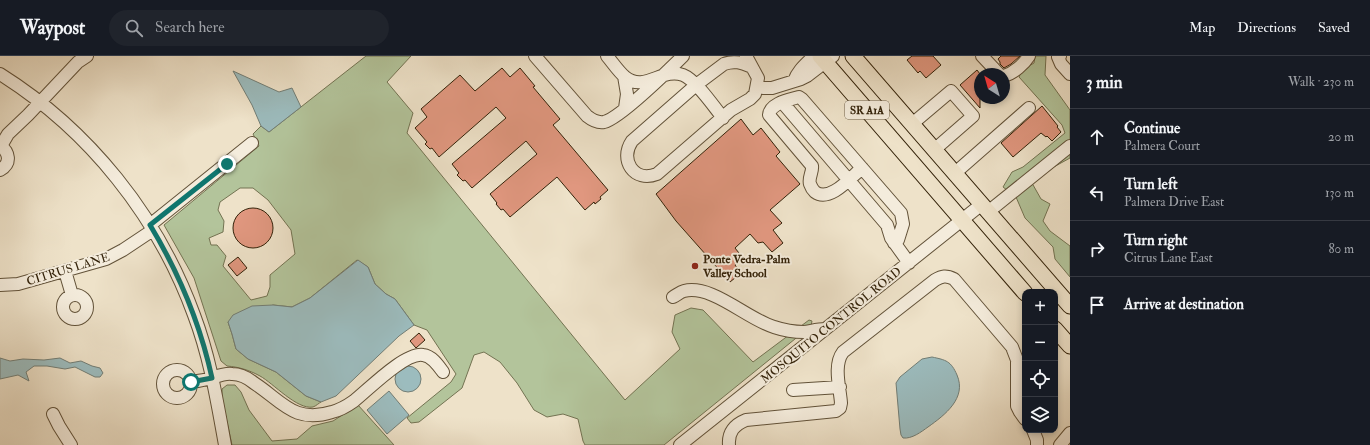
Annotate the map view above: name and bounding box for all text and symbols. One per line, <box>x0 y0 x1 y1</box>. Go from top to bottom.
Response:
search box <box>109 10 389 46</box>
text: Waypost <box>20 16 85 40</box>
icon: search <box>123 17 145 39</box>
text: Search here <box>155 18 224 37</box>
text: Map <box>1189 19 1215 36</box>
text: Directions <box>1237 19 1296 36</box>
text: Saved <box>1318 19 1350 36</box>
north arrow <box>974 68 1010 104</box>
text: 3 min <box>1086 72 1123 93</box>
text: Walk · 230 m <box>1288 74 1354 90</box>
road number: SR A1A <box>845 101 889 119</box>
text: Continue <box>1124 119 1180 138</box>
icon: ahead <box>1086 126 1108 148</box>
text: 20 m <box>1328 129 1354 145</box>
text: Palmera Court <box>1124 138 1200 154</box>
route end <box>218 155 236 173</box>
text: Turn left <box>1124 175 1178 194</box>
icon: left <box>1086 182 1108 204</box>
text: 130 m <box>1325 185 1354 201</box>
text: Palmera Drive East <box>1124 194 1224 210</box>
text: Turn right <box>1124 231 1187 250</box>
icon: right <box>1086 238 1108 260</box>
text: 80 m <box>1328 241 1354 257</box>
street label: CITRUS LANE <box>25 250 112 289</box>
text: Citrus Lane East <box>1124 250 1213 266</box>
place label: Ponte Vedra-Palm Valley School <box>702 252 791 281</box>
marker: Ponte Vedra-Palm Valley School <box>690 261 700 271</box>
street label: MOSQUITO CONTROL ROAD <box>758 264 905 387</box>
map controls <box>1022 289 1058 433</box>
button: + <box>1022 289 1058 325</box>
icon: arrive <box>1086 294 1108 316</box>
text: Arrive at destination <box>1124 295 1244 314</box>
button: − <box>1022 325 1058 361</box>
button: locate <box>1022 361 1058 397</box>
route start <box>182 373 200 391</box>
button: layers <box>1022 397 1058 433</box>

